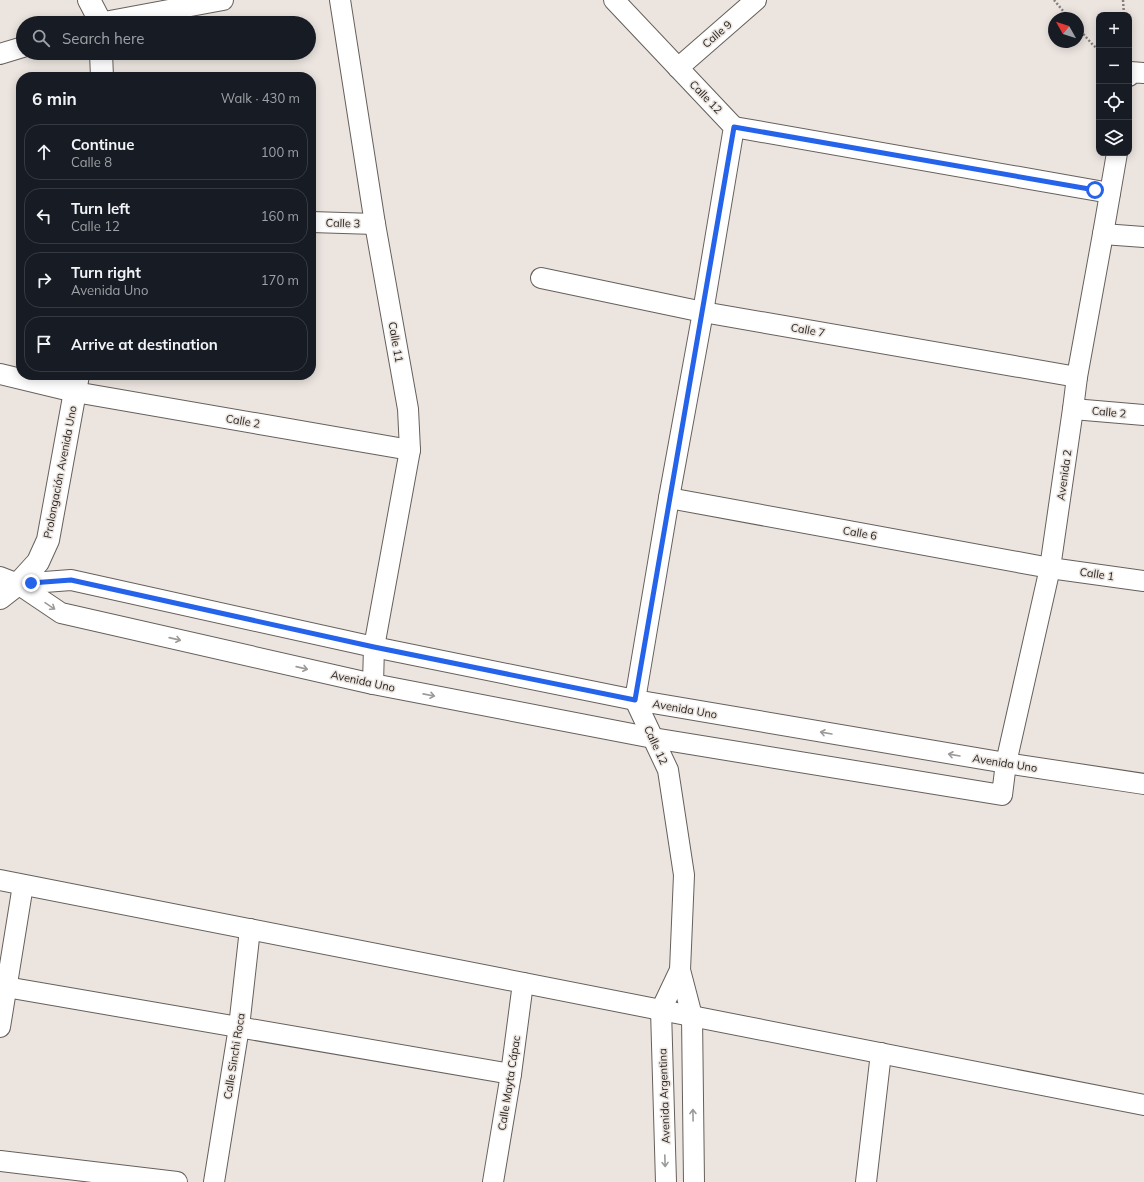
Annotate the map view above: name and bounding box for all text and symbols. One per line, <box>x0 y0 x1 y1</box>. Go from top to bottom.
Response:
north arrow <box>1048 12 1084 48</box>
map controls <box>1096 12 1132 156</box>
button: + <box>1096 12 1132 48</box>
search box <box>16 16 316 60</box>
street label: Calle 9 <box>699 17 735 51</box>
icon: search <box>30 27 52 49</box>
text: Search here <box>62 29 144 48</box>
button: − <box>1096 48 1132 84</box>
street label: Calle 12 <box>687 77 726 117</box>
button: locate <box>1096 84 1132 120</box>
text: 6 min <box>32 88 77 109</box>
text: Walk · 430 m <box>221 90 300 106</box>
button: layers <box>1096 120 1132 156</box>
text: Continue <box>71 135 134 154</box>
icon: ahead <box>33 141 55 163</box>
text: 100 m <box>261 144 299 160</box>
text: Calle 8 <box>71 154 112 170</box>
route start <box>1086 181 1104 199</box>
text: Turn left <box>71 199 130 218</box>
icon: left <box>33 205 55 227</box>
text: 160 m <box>261 208 299 224</box>
street label: Calle 3 <box>325 215 361 231</box>
text: Calle 12 <box>71 218 120 234</box>
text: Turn right <box>71 263 141 282</box>
icon: right <box>33 269 55 291</box>
text: 170 m <box>261 272 299 288</box>
text: Avenida Uno <box>71 282 148 298</box>
street label: Calle 11 <box>386 320 406 364</box>
street label: Calle 7 <box>790 320 826 340</box>
icon: arrive <box>33 333 55 355</box>
text: Arrive at destination <box>71 335 218 354</box>
street label: Prolongación Avenida Uno <box>40 404 80 540</box>
street label: Calle 2 <box>1091 404 1127 421</box>
street label: Calle 2 <box>225 411 262 431</box>
street label: Avenida 2 <box>1053 448 1075 501</box>
street label: Calle 6 <box>842 523 879 543</box>
street label: Calle 1 <box>1079 565 1115 583</box>
route end <box>22 574 40 592</box>
one-way arrow <box>45 602 56 610</box>
one-way arrow <box>169 635 182 643</box>
one-way arrow <box>295 664 308 672</box>
street label: Avenida Uno <box>330 667 396 695</box>
one-way arrow <box>422 691 435 699</box>
street label: Avenida Uno <box>652 696 718 722</box>
street label: Calle 12 <box>641 723 671 767</box>
one-way arrow <box>820 728 833 736</box>
one-way arrow <box>948 750 961 758</box>
street label: Avenida Uno <box>972 751 1038 775</box>
street label: Calle Sinchi Roca <box>220 1012 248 1100</box>
street label: Calle Mayta Cápac <box>495 1034 524 1132</box>
street label: Avenida Argentina <box>655 1048 673 1144</box>
one-way arrow <box>689 1109 697 1122</box>
one-way arrow <box>662 1154 669 1167</box>

